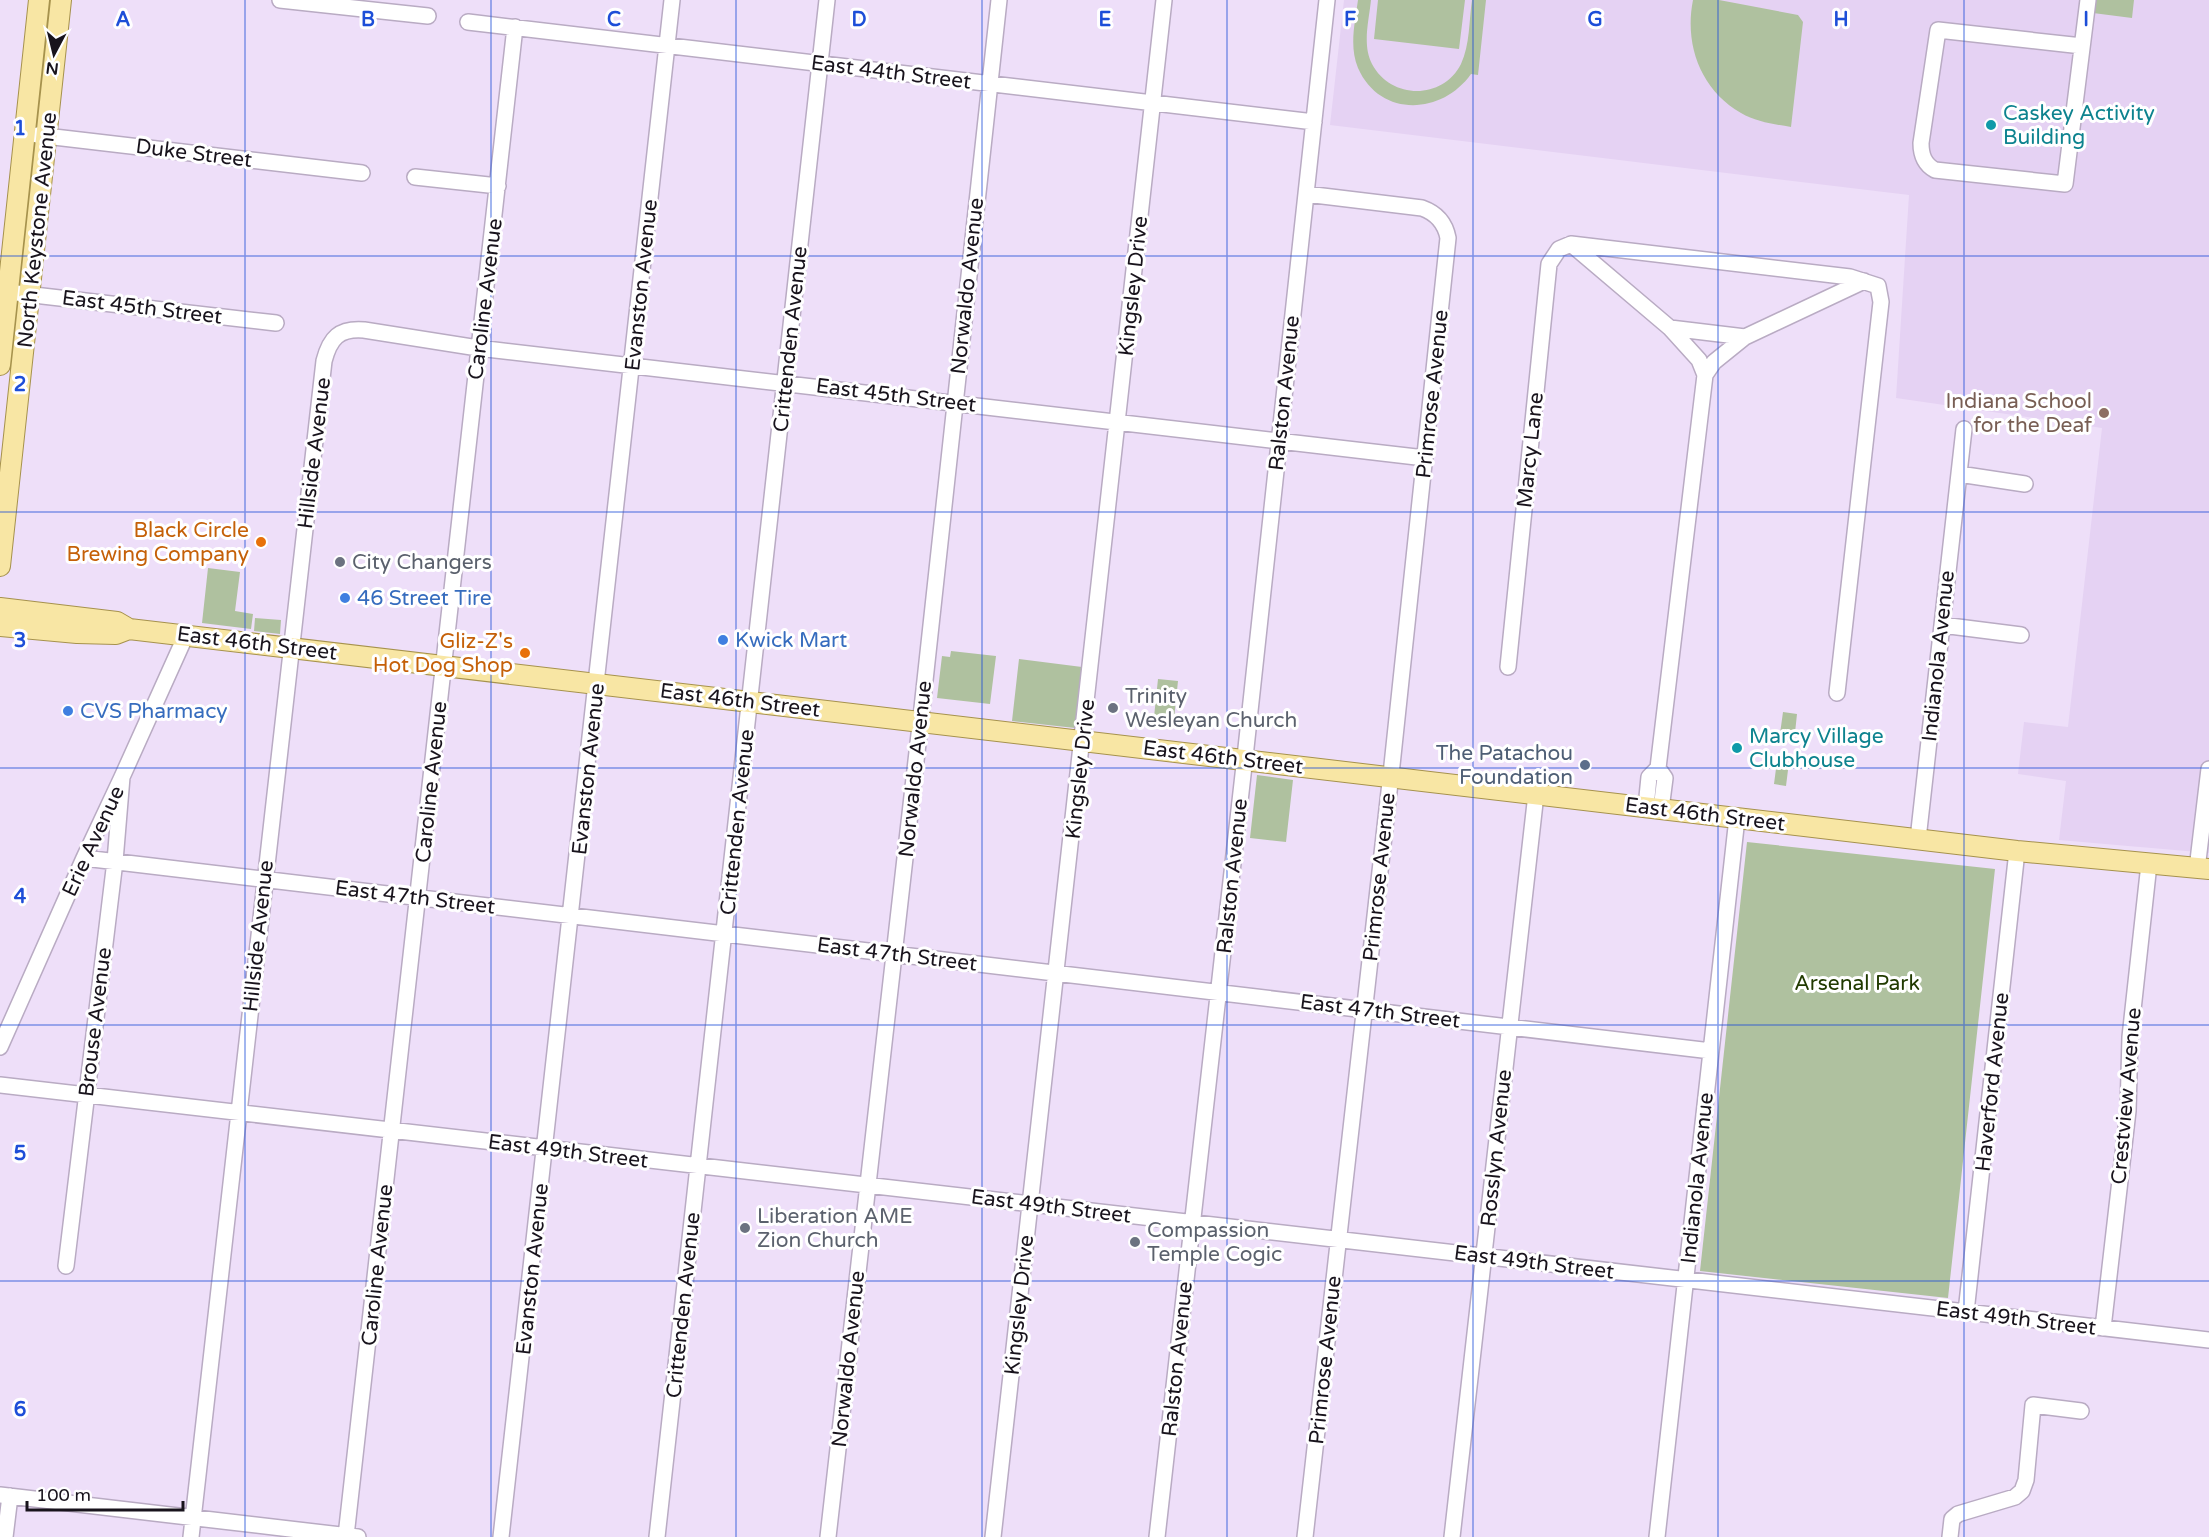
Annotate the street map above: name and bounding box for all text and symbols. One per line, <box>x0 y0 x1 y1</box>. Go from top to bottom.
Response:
text: A <box>116 8 131 32</box>
text: B <box>361 8 375 32</box>
text: C <box>607 8 621 32</box>
text: D <box>851 8 867 32</box>
text: E <box>1099 8 1112 32</box>
text: F <box>1344 8 1356 32</box>
text: G <box>1587 8 1603 32</box>
text: H <box>1833 8 1849 32</box>
text: I <box>2083 8 2089 32</box>
north arrow <box>24 24 84 84</box>
street label: East 44th Street <box>809 50 972 95</box>
text: N <box>45 57 60 79</box>
place label: Caskey Activity Building <box>2003 101 2155 150</box>
street label: North Keystone Avenue <box>13 111 62 349</box>
text: 1 <box>14 117 26 141</box>
marker: Caskey Activity Building <box>1984 118 1998 132</box>
street label: Duke Street <box>134 134 254 173</box>
street label: Norwaldo Avenue <box>946 196 989 376</box>
street label: Evanston Avenue <box>620 198 663 372</box>
street label: Kingsley Drive <box>1114 215 1153 357</box>
street label: Caroline Avenue <box>463 217 508 381</box>
street label: Crittenden Avenue <box>768 245 813 433</box>
street label: East 45th Street <box>60 285 223 330</box>
street label: Primrose Avenue <box>1411 308 1454 480</box>
street label: Ralston Avenue <box>1264 314 1305 472</box>
text: 2 <box>14 373 26 397</box>
street label: East 45th Street <box>814 373 977 418</box>
street label: Hillside Avenue <box>293 376 336 530</box>
place label: Indiana School for the Deaf <box>1945 389 2092 438</box>
street label: Marcy Lane <box>1512 391 1549 509</box>
marker: Indiana School for the Deaf <box>2097 406 2111 420</box>
place label: Black Circle Brewing Company <box>66 518 249 567</box>
marker: Black Circle Brewing Company <box>254 535 268 549</box>
place label: City Changers <box>352 550 492 575</box>
marker: City Changers <box>333 555 347 569</box>
street label: Indianola Avenue <box>1917 569 1960 743</box>
place label: 46 Street Tire <box>357 586 492 611</box>
marker: 46 Street Tire <box>338 591 352 605</box>
street label: East 46th Street <box>175 621 338 666</box>
place label: Kwick Mart <box>735 628 847 653</box>
text: 3 <box>14 629 26 653</box>
place label: Gliz-Z's Hot Dog Shop <box>373 629 513 678</box>
marker: Kwick Mart <box>716 633 730 647</box>
marker: Gliz-Z's Hot Dog Shop <box>518 646 532 660</box>
street label: East 46th Street <box>658 678 821 723</box>
street label: Norwaldo Avenue <box>894 679 937 859</box>
street label: Evanston Avenue <box>567 682 610 856</box>
place label: Trinity Wesleyan Church <box>1125 684 1297 733</box>
street label: Kingsley Drive <box>1061 698 1100 840</box>
place label: CVS Pharmacy <box>80 699 228 724</box>
street label: Caroline Avenue <box>411 700 452 864</box>
marker: Trinity Wesleyan Church <box>1106 701 1120 715</box>
marker: CVS Pharmacy <box>61 704 75 718</box>
place label: Marcy Village Clubhouse <box>1749 724 1884 773</box>
street label: Crittenden Avenue <box>715 728 760 916</box>
street label: East 46th Street <box>1141 735 1304 780</box>
place label: The Patachou Foundation <box>1436 741 1573 790</box>
marker: Marcy Village Clubhouse <box>1730 741 1744 755</box>
marker: The Patachou Foundation <box>1578 758 1592 772</box>
street label: Erie Avenue <box>57 782 130 900</box>
street label: Primrose Avenue <box>1358 791 1401 963</box>
street label: East 46th Street <box>1623 792 1786 837</box>
street label: Ralston Avenue <box>1212 797 1253 955</box>
street label: Hillside Avenue <box>238 859 279 1013</box>
street label: East 47th Street <box>333 875 496 920</box>
text: 4 <box>14 885 27 909</box>
street label: East 47th Street <box>815 932 978 977</box>
street label: Brouse Avenue <box>74 946 117 1098</box>
park label: Arsenal Park <box>1794 971 1920 996</box>
street label: East 47th Street <box>1298 989 1461 1034</box>
street label: Haverford Avenue <box>1971 991 2014 1173</box>
street label: Crestview Avenue <box>2106 1007 2147 1185</box>
street label: Rosslyn Avenue <box>1476 1068 1517 1228</box>
street label: Indianola Avenue <box>1676 1091 1719 1265</box>
street label: East 49th Street <box>486 1129 649 1174</box>
text: 5 <box>14 1142 26 1166</box>
street label: Evanston Avenue <box>511 1182 554 1356</box>
street label: Caroline Avenue <box>357 1183 398 1347</box>
street label: East 49th Street <box>969 1184 1132 1229</box>
place label: Liberation AME Zion Church <box>757 1204 913 1253</box>
street label: Crittenden Avenue <box>661 1211 706 1399</box>
place label: Compassion Temple Cogic <box>1147 1218 1282 1267</box>
marker: Liberation AME Zion Church <box>738 1221 752 1235</box>
street label: Kingsley Drive <box>1000 1234 1039 1376</box>
marker: Compassion Temple Cogic <box>1128 1235 1142 1249</box>
street label: East 49th Street <box>1452 1240 1615 1285</box>
street label: Norwaldo Avenue <box>827 1269 870 1449</box>
street label: Primrose Avenue <box>1304 1274 1347 1446</box>
street label: Ralston Avenue <box>1157 1280 1198 1438</box>
street label: East 49th Street <box>1934 1296 2097 1341</box>
text: 6 <box>14 1398 26 1422</box>
scale bar <box>27 1474 183 1512</box>
text: 100 m <box>36 1484 91 1506</box>

